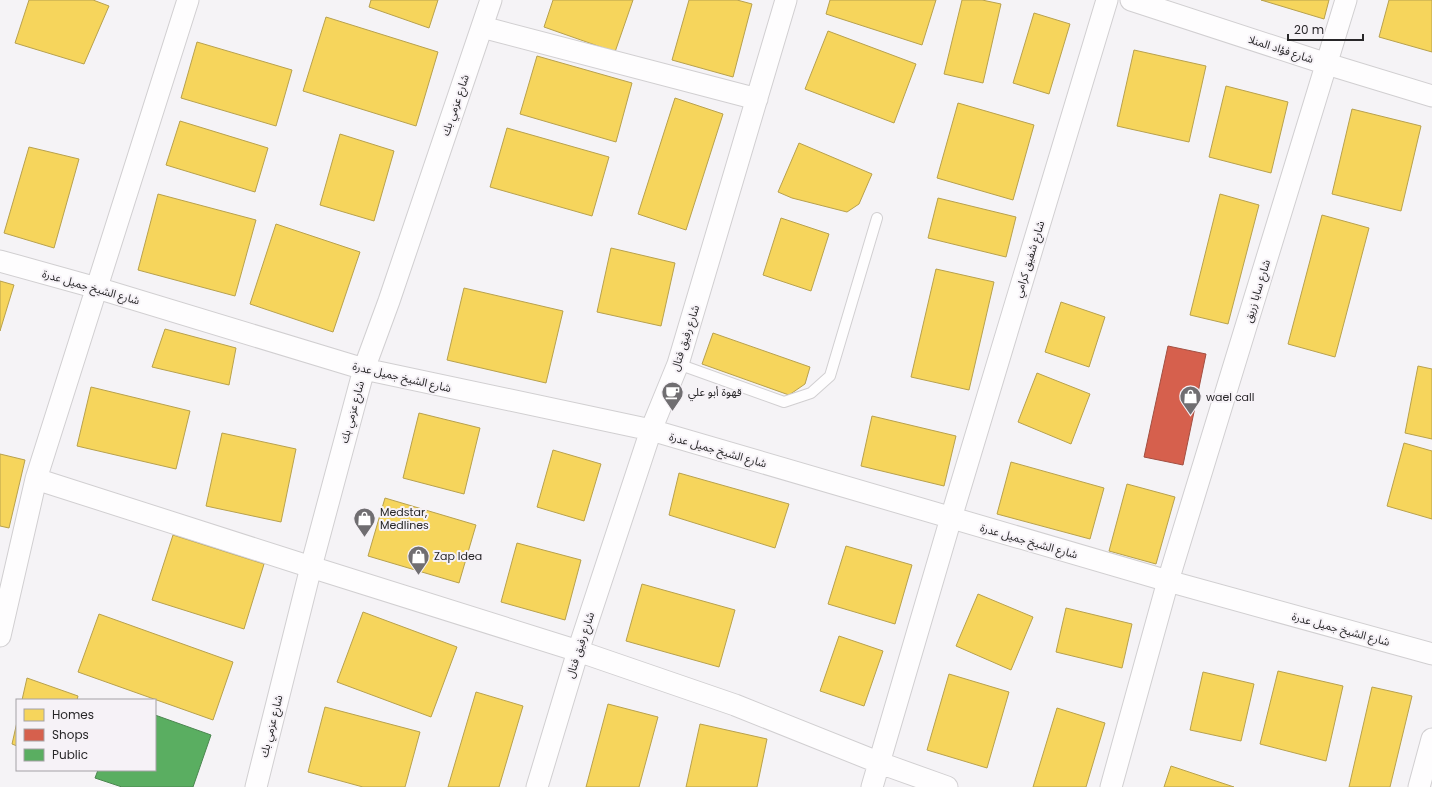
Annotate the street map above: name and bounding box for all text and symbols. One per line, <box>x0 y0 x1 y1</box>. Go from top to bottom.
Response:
scale bar <box>1288 16 1363 42</box>
text: 20 m <box>1294 21 1324 38</box>
street label: شارع فؤاد المنلا <box>1246 31 1316 67</box>
street label: شارع عزمي بك <box>437 72 475 138</box>
street label: شارع شفيق كرامي <box>1010 218 1050 300</box>
street label: شارع سابا زريق <box>1240 257 1274 325</box>
street label: شارع الشيخ جميل عدرة <box>40 265 142 309</box>
street label: شارع رفيق فتال <box>667 302 703 373</box>
street label: شارع الشيخ جميل عدرة <box>351 358 453 396</box>
street label: شارع عزمي بك <box>336 379 370 445</box>
cafe icon: قهوة أبو علي <box>659 379 685 412</box>
place label: قهوة أبو علي <box>688 384 742 402</box>
shop icon: wael call <box>1177 384 1203 417</box>
place label: wael call <box>1206 389 1254 405</box>
street label: شارع الشيخ جميل عدرة <box>667 428 769 472</box>
place label: Medstar, Medlines <box>380 504 429 533</box>
shop icon: Medstar, Medlines <box>352 505 378 538</box>
street label: شارع الشيخ جميل عدرة <box>978 519 1080 563</box>
shop icon: Zap Idea <box>405 543 431 576</box>
place label: Zap Idea <box>434 548 482 564</box>
street label: شارع الشيخ جميل عدرة <box>1290 608 1392 650</box>
street label: شارع رفيق فتال <box>562 609 598 680</box>
street label: شارع عزمي بك <box>256 693 288 759</box>
legend <box>16 699 156 771</box>
text: Homes <box>52 706 94 723</box>
text: Shops <box>52 726 89 743</box>
text: Public <box>52 746 88 763</box>

